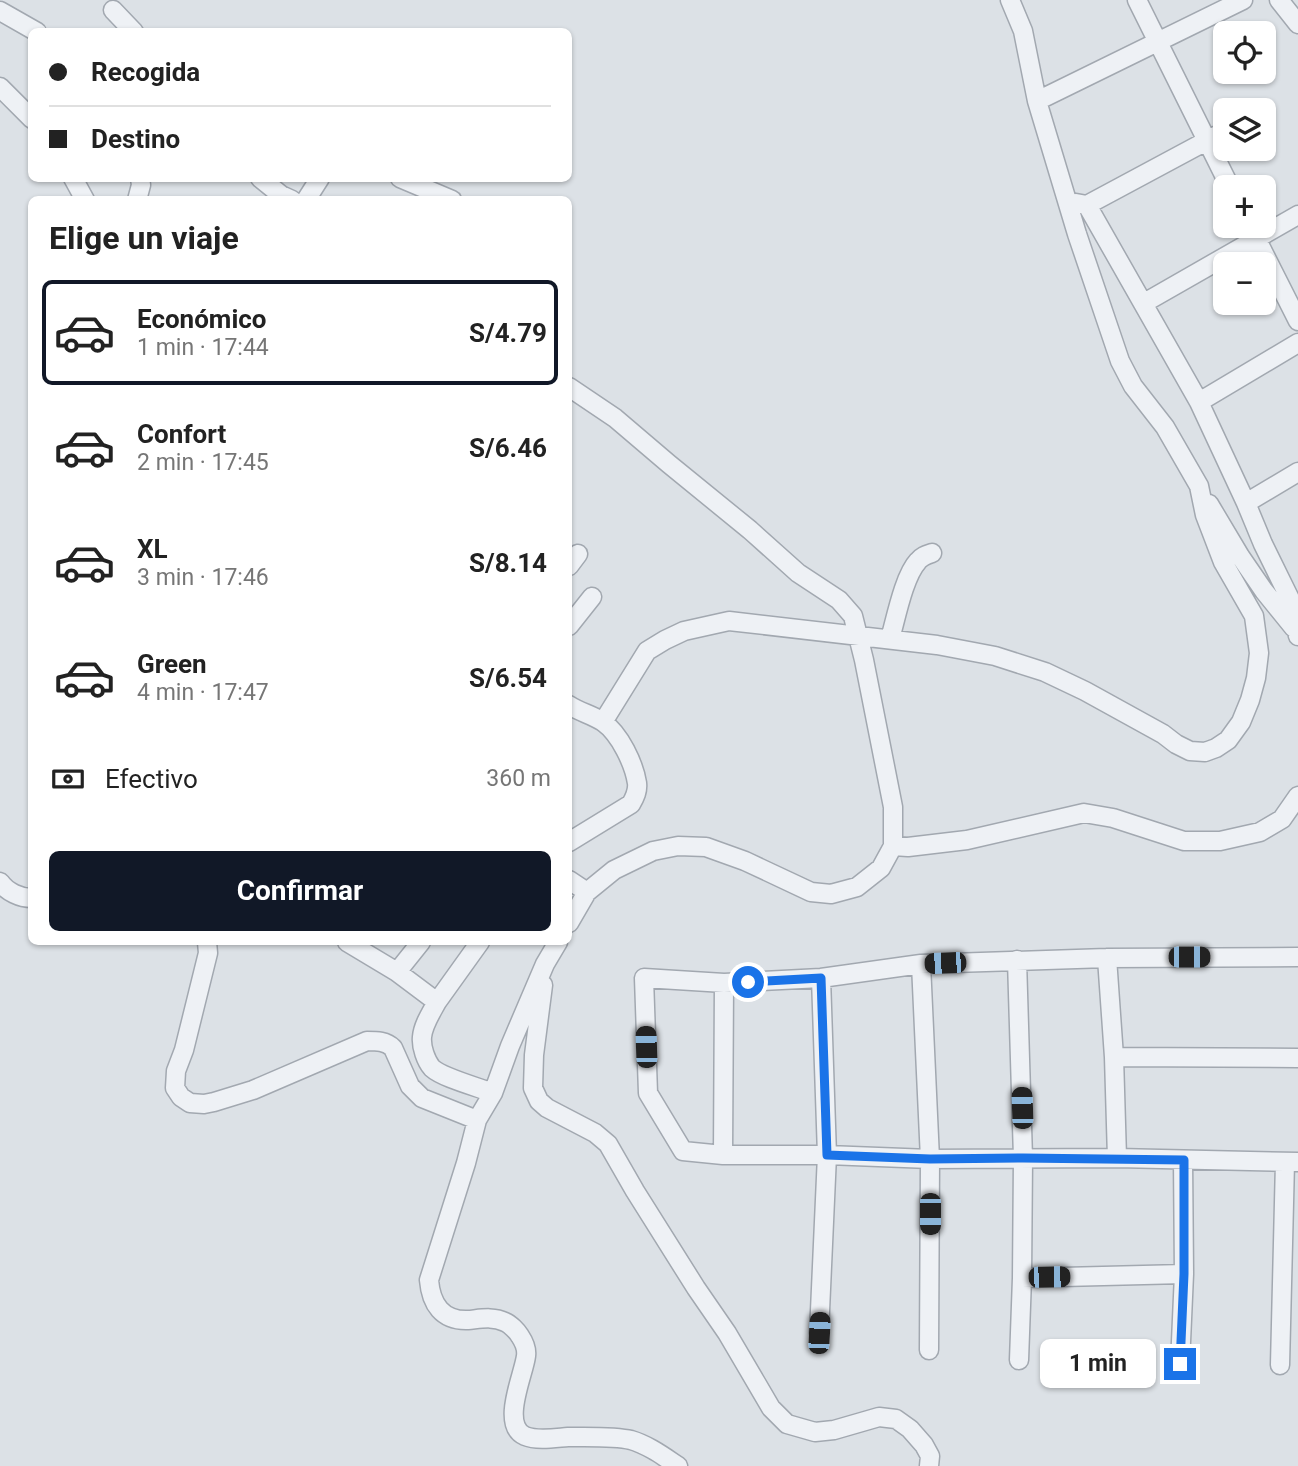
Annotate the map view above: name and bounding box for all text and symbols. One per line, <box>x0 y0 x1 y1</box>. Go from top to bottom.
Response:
map controls <box>1213 21 1276 315</box>
button: locate <box>1213 21 1276 84</box>
text: Recogida <box>91 57 200 87</box>
button: layers <box>1213 98 1276 161</box>
text: Destino <box>91 124 180 154</box>
button: + <box>1213 175 1276 238</box>
text: Elige un viaje <box>49 219 239 257</box>
button: − <box>1213 252 1276 315</box>
icon: car <box>53 301 116 364</box>
text: Económico <box>137 304 266 334</box>
text: S/4.79 <box>469 318 547 348</box>
text: 1 min · 17:44 <box>137 334 269 361</box>
icon: car <box>53 416 116 479</box>
text: Confort <box>137 419 226 449</box>
text: S/6.46 <box>469 433 547 463</box>
text: 2 min · 17:45 <box>137 449 269 476</box>
icon: car <box>53 531 116 594</box>
text: XL <box>137 534 168 564</box>
text: S/8.14 <box>469 548 547 578</box>
text: 3 min · 17:46 <box>137 564 269 591</box>
icon: car <box>53 646 116 709</box>
text: Green <box>137 649 207 679</box>
text: S/6.54 <box>469 663 547 693</box>
text: 4 min · 17:47 <box>137 679 269 706</box>
icon: cash <box>49 760 87 798</box>
text: Efectivo <box>105 764 198 794</box>
text: 360 m <box>486 765 551 792</box>
button: Confirmar <box>49 851 551 931</box>
car <box>1169 947 1211 968</box>
car <box>924 952 967 974</box>
route start <box>732 966 764 998</box>
car <box>635 1026 658 1068</box>
car <box>1011 1087 1034 1129</box>
car <box>920 1193 941 1235</box>
car <box>1028 1266 1071 1288</box>
car <box>808 1311 831 1355</box>
callout: 1 min <box>1040 1340 1156 1388</box>
route end <box>1164 1348 1196 1380</box>
text: 1 min <box>1069 1350 1127 1377</box>

